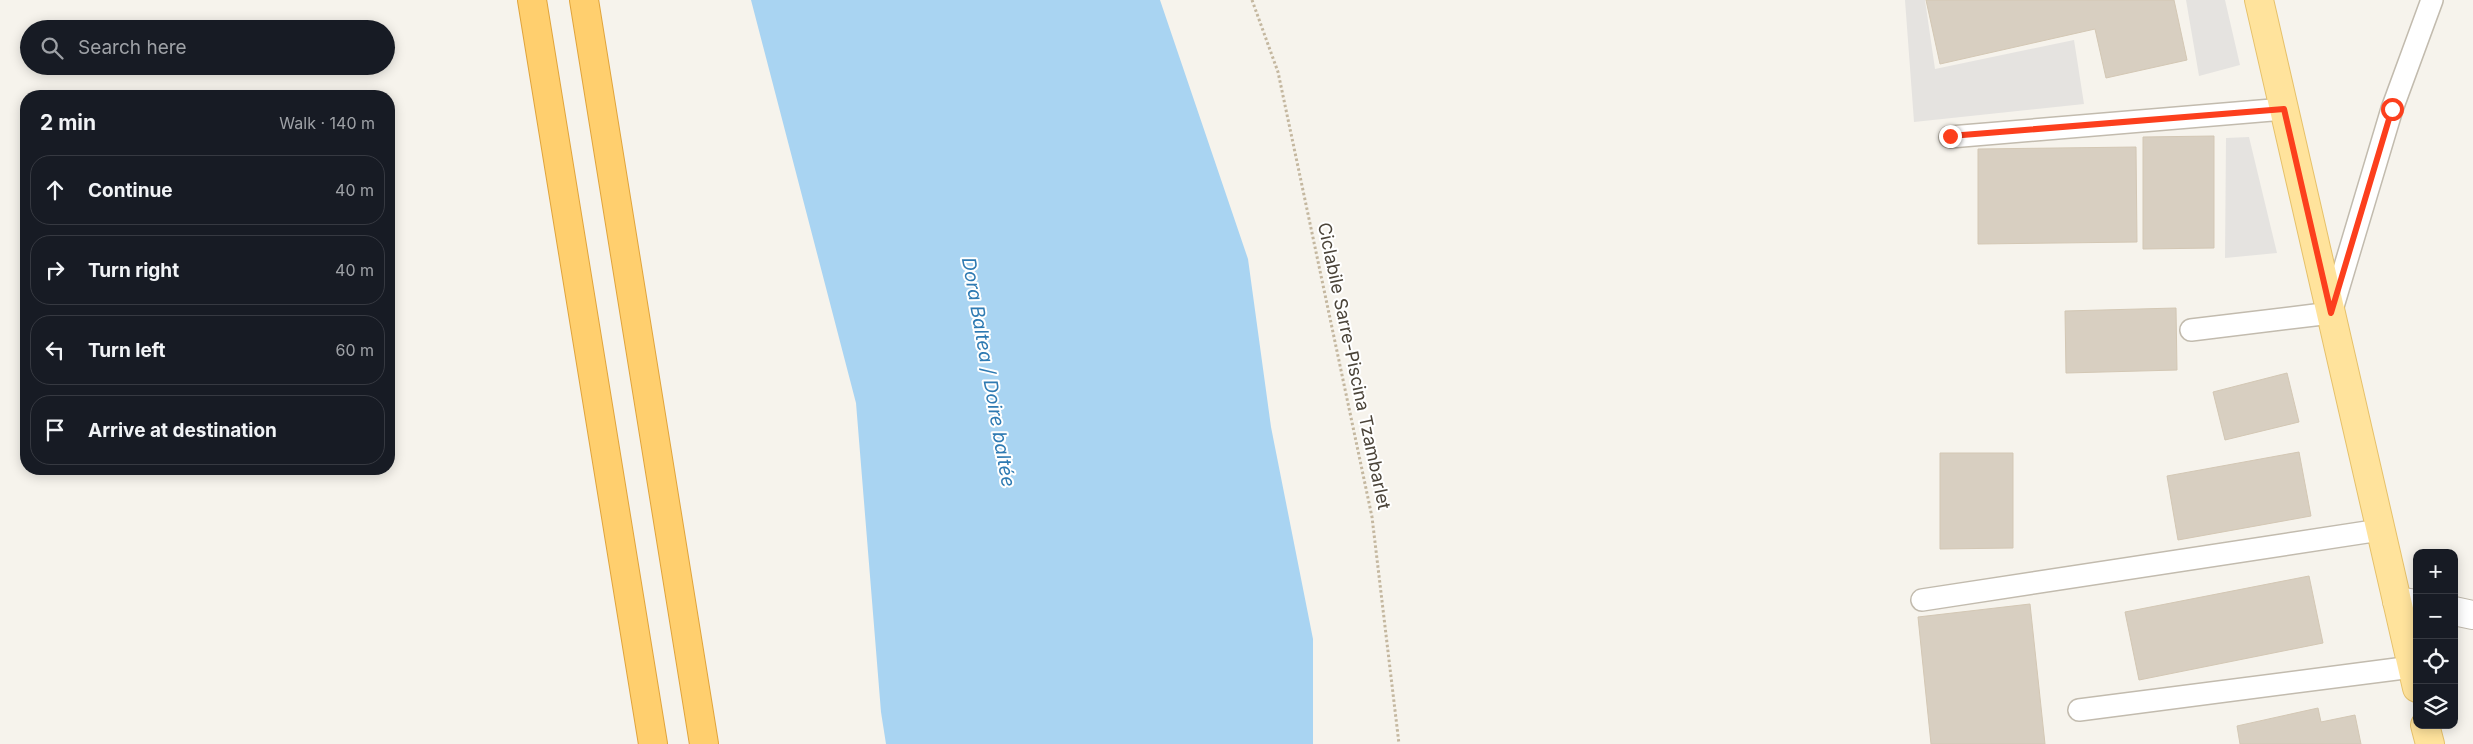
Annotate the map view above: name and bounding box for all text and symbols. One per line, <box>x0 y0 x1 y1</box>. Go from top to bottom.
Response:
search box <box>20 20 395 75</box>
icon: search <box>38 34 66 62</box>
text: Search here <box>78 36 187 59</box>
route start <box>2381 98 2404 121</box>
text: 2 min <box>40 110 96 135</box>
text: Walk · 140 m <box>279 113 375 133</box>
route end <box>1939 125 1962 148</box>
icon: ahead <box>41 176 69 204</box>
text: Continue <box>88 179 173 202</box>
text: 40 m <box>335 180 374 200</box>
street label: Ciclabile Sarre-Piscina Tzambarlet <box>1314 220 1395 512</box>
water label: Dora Baltea / Doire baltée <box>957 255 1020 489</box>
icon: right <box>41 256 69 284</box>
text: Turn right <box>88 259 179 282</box>
text: 40 m <box>335 260 374 280</box>
icon: left <box>41 336 69 364</box>
text: Turn left <box>88 339 166 362</box>
text: 60 m <box>335 340 374 360</box>
icon: arrive <box>41 416 69 444</box>
text: Arrive at destination <box>88 419 277 442</box>
map controls <box>2413 549 2458 729</box>
button: + <box>2413 549 2458 594</box>
button: − <box>2413 594 2458 639</box>
button: locate <box>2413 639 2458 684</box>
button: layers <box>2413 684 2458 729</box>

